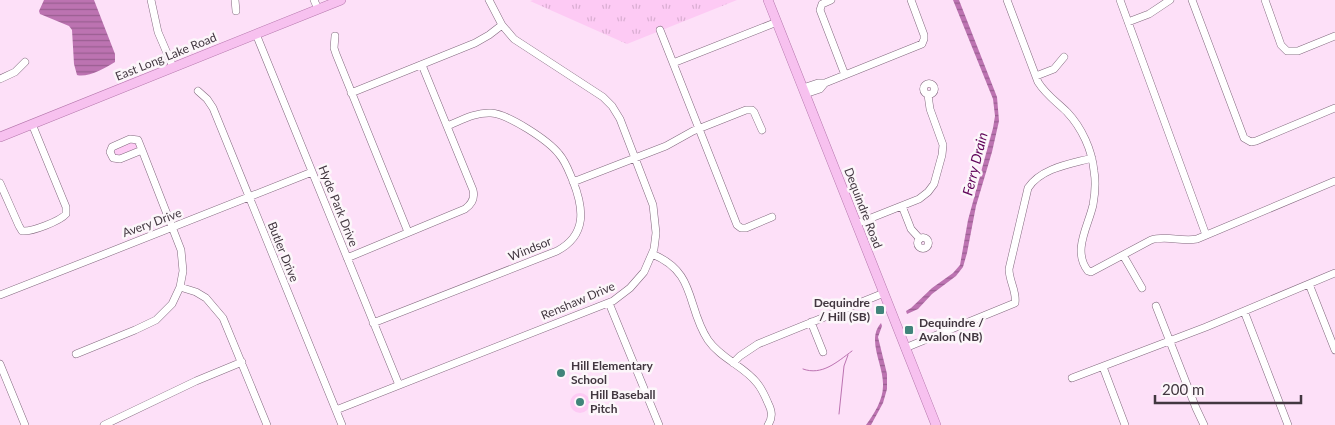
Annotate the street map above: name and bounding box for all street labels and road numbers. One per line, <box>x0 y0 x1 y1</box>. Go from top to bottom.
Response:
street label: East Long Lake Road <box>113 29 219 84</box>
street label: Hyde Park Drive <box>315 163 362 249</box>
street label: Dequindre Road <box>841 165 886 250</box>
street label: Avery Drive <box>120 205 184 240</box>
street label: Butler Drive <box>265 220 302 284</box>
street label: Windsor <box>506 233 554 264</box>
street label: Renshaw Drive <box>539 278 617 323</box>

